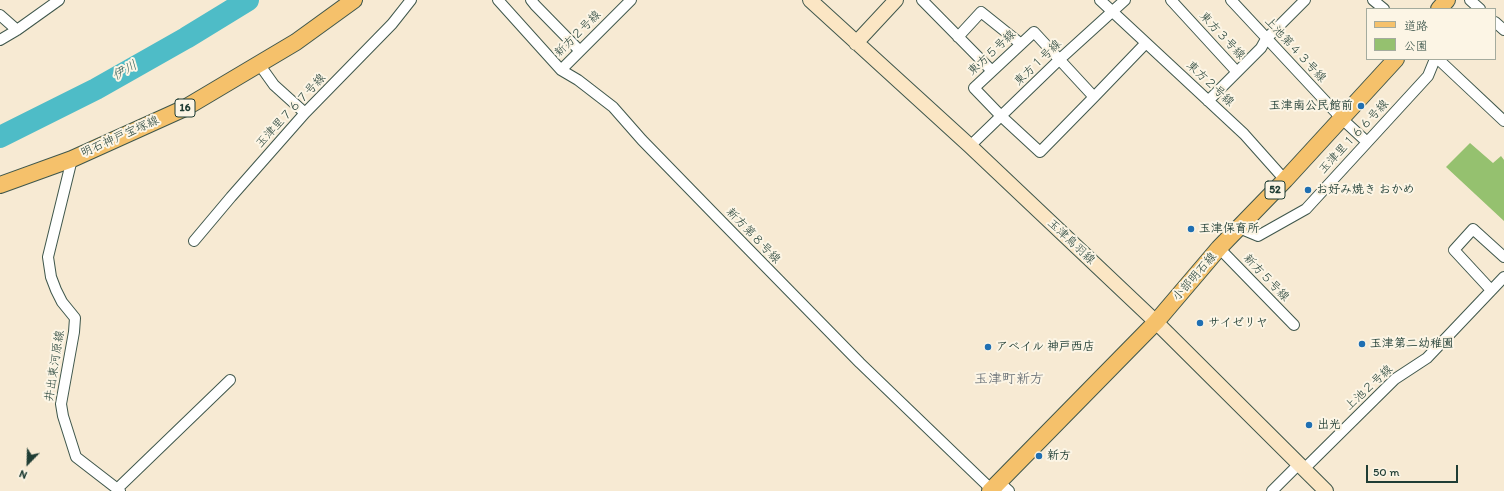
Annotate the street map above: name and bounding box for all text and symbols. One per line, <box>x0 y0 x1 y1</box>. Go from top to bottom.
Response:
street label: 新方２号線 <box>552 8 604 60</box>
legend <box>1366 8 1496 60</box>
street label: 東方３号線 <box>1196 9 1248 63</box>
street label: 上池第４３号線 <box>1261 14 1329 86</box>
text: 道路 <box>1404 19 1428 33</box>
street label: 東方５号線 <box>965 27 1019 79</box>
street label: 東方１号線 <box>1011 37 1065 89</box>
text: 公園 <box>1404 39 1428 53</box>
water label: 伊川 <box>110 58 140 84</box>
street label: 東方２号線 <box>1183 58 1237 110</box>
street label: 玉津里７６７号線 <box>253 71 329 151</box>
street label: 玉津里１６６号線 <box>1316 97 1392 177</box>
road number: 16 <box>175 99 195 117</box>
place label: 玉津南公民館前 <box>1269 99 1353 113</box>
marker: 玉津南公民館前 <box>1356 101 1366 111</box>
street label: 明石神戸宝塚線 <box>79 113 161 161</box>
road number: 52 <box>1265 181 1285 199</box>
place label: お好み焼き おかめ <box>1316 183 1415 197</box>
marker: お好み焼き おかめ <box>1303 185 1313 195</box>
street label: 新方第８号線 <box>723 205 783 267</box>
street label: 玉津鳥羽線 <box>1044 216 1098 268</box>
place label: 玉津保育所 <box>1199 222 1259 236</box>
marker: 玉津保育所 <box>1186 224 1196 234</box>
street label: 小部明石線 <box>1170 250 1220 304</box>
street label: 新方５号線 <box>1240 251 1292 305</box>
place label: サイゼリヤ <box>1208 316 1268 330</box>
marker: サイゼリヤ <box>1195 318 1205 328</box>
street label: 井出東河原線 <box>42 329 68 403</box>
place label: 玉津第二幼稚園 <box>1370 337 1454 351</box>
marker: 玉津第二幼稚園 <box>1357 339 1367 349</box>
place label: アベイル 神戸西店 <box>996 340 1095 354</box>
marker: アベイル 神戸西店 <box>983 342 993 352</box>
street label: 上池２号線 <box>1342 362 1396 414</box>
district label: 玉津町新方 <box>974 371 1044 387</box>
place label: 出光 <box>1317 418 1341 432</box>
marker: 出光 <box>1304 420 1314 430</box>
north arrow <box>8 443 48 483</box>
place label: 新方 <box>1047 449 1071 463</box>
marker: 新方 <box>1034 451 1044 461</box>
scale bar <box>1368 457 1460 483</box>
text: 50 m <box>1373 465 1399 479</box>
text: N <box>17 467 29 482</box>

